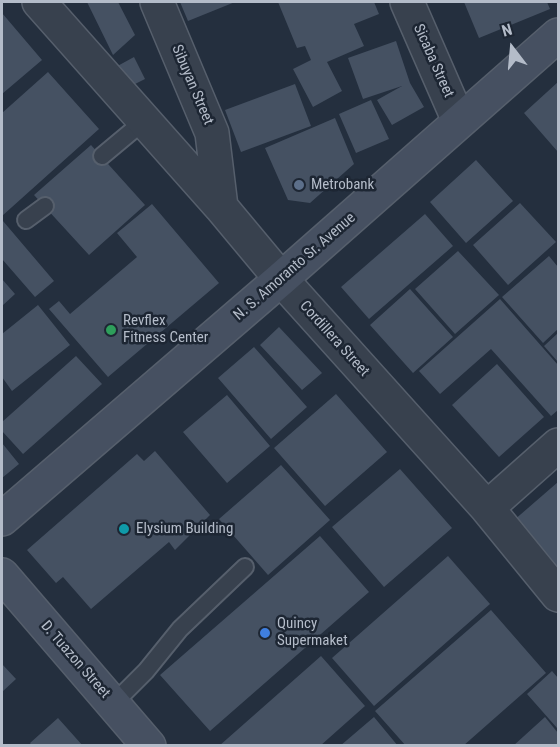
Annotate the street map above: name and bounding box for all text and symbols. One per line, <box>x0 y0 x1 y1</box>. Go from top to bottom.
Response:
north arrow <box>482 18 542 78</box>
text: N <box>500 20 514 41</box>
street label: Sicaba Street <box>409 21 457 101</box>
street label: Sibuyan Street <box>167 42 217 128</box>
place label: Metrobank <box>311 176 374 194</box>
marker: Metrobank <box>292 178 306 192</box>
street label: N. S. Amoranto Sr. Avenue <box>230 209 360 325</box>
street label: Cordillera Street <box>295 298 373 380</box>
place label: Revflex Fitness Center <box>123 312 208 347</box>
marker: Revflex Fitness Center <box>104 323 118 337</box>
place label: Elysium Building <box>136 520 233 538</box>
marker: Elysium Building <box>117 522 131 536</box>
place label: Quincy Supermaket <box>277 615 348 650</box>
street label: D. Tuazon Street <box>37 618 113 702</box>
marker: Quincy Supermaket <box>258 626 272 640</box>

